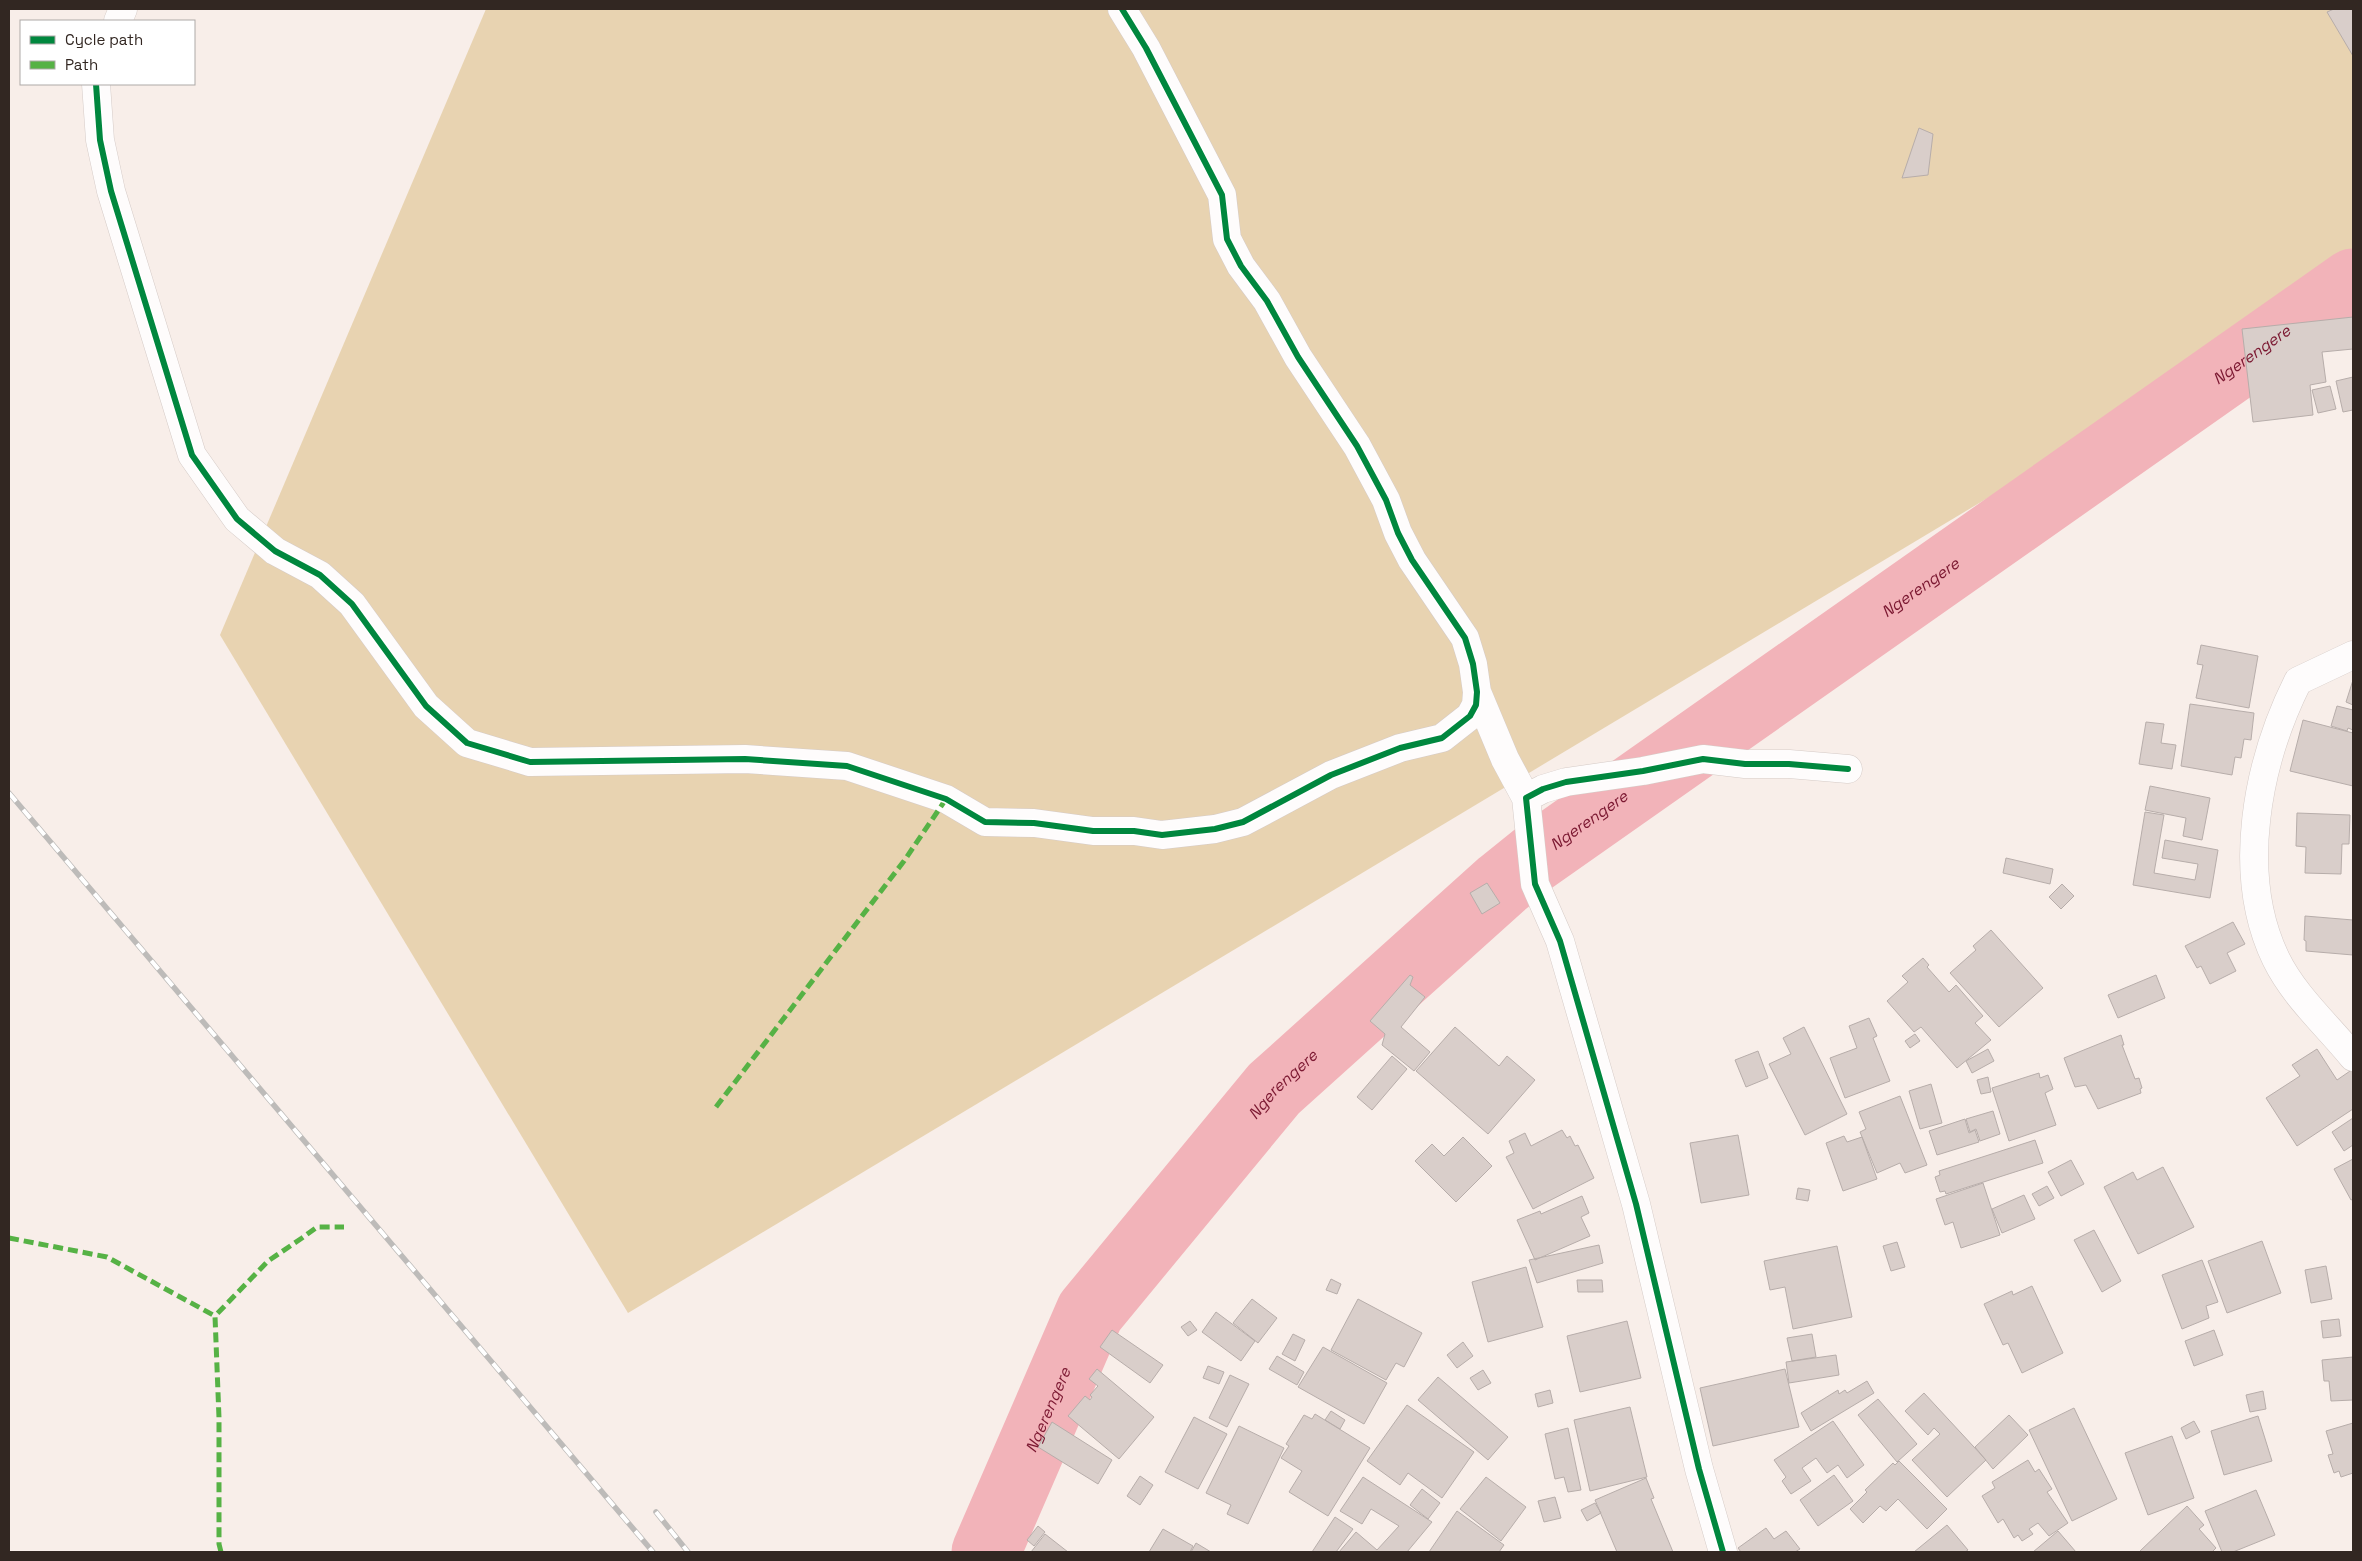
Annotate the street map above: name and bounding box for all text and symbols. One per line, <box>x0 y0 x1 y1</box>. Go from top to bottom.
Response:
legend <box>20 20 195 85</box>
text: Cycle path <box>65 30 143 49</box>
text: Path <box>65 55 98 74</box>
water label: Ngerengere <box>2209 320 2295 389</box>
water label: Ngerengere <box>1877 553 1964 622</box>
water label: Ngerengere <box>1546 786 1632 855</box>
water label: Ngerengere <box>1243 1045 1322 1124</box>
water label: Ngerengere <box>1020 1364 1076 1456</box>

